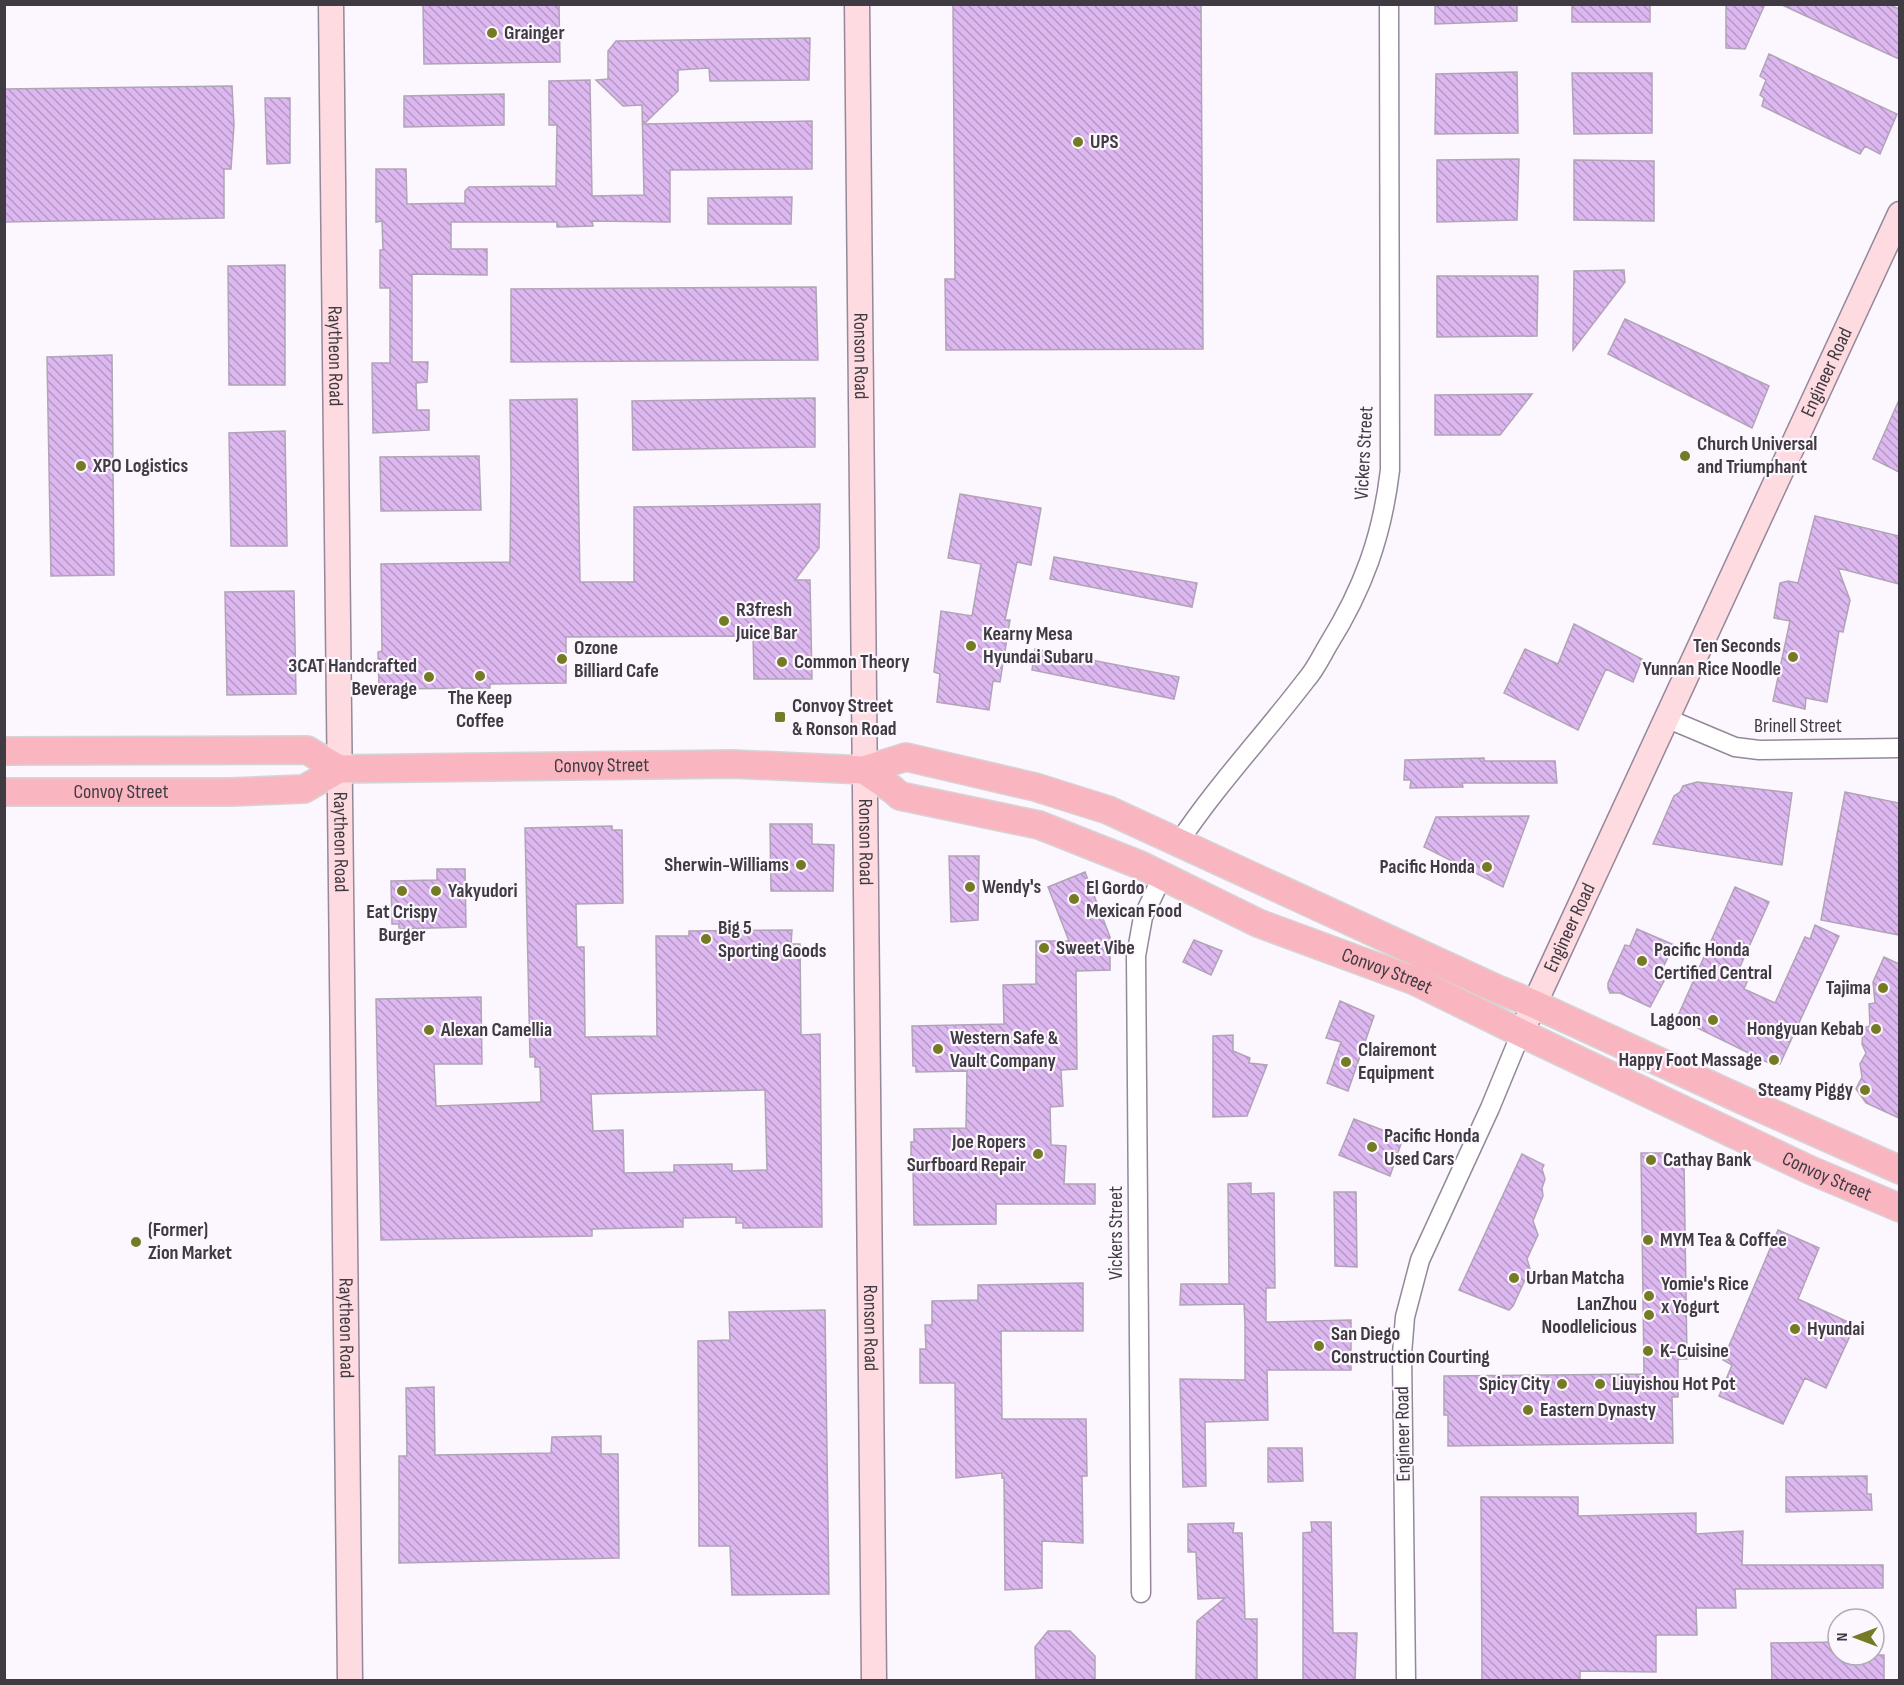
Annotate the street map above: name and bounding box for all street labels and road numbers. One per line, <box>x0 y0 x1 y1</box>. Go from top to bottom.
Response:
street label: Raytheon Road <box>322 306 348 406</box>
street label: Ronson Road <box>848 313 873 399</box>
street label: Engineer Road <box>1796 324 1858 421</box>
street label: Vickers Street <box>1350 405 1378 501</box>
street label: Brinell Street <box>1754 714 1842 738</box>
street label: Convoy Street <box>554 753 649 778</box>
street label: Convoy Street <box>73 780 169 804</box>
street label: Raytheon Road <box>328 792 353 892</box>
street label: Ronson Road <box>853 799 878 885</box>
street label: Engineer Road <box>1539 879 1601 976</box>
street label: Convoy Street <box>1338 943 1436 1000</box>
street label: Convoy Street <box>1778 1147 1875 1207</box>
street label: Vickers Street <box>1104 1186 1128 1280</box>
street label: Raytheon Road <box>333 1278 359 1378</box>
street label: Ronson Road <box>858 1285 883 1371</box>
street label: Engineer Road <box>1390 1386 1416 1482</box>

